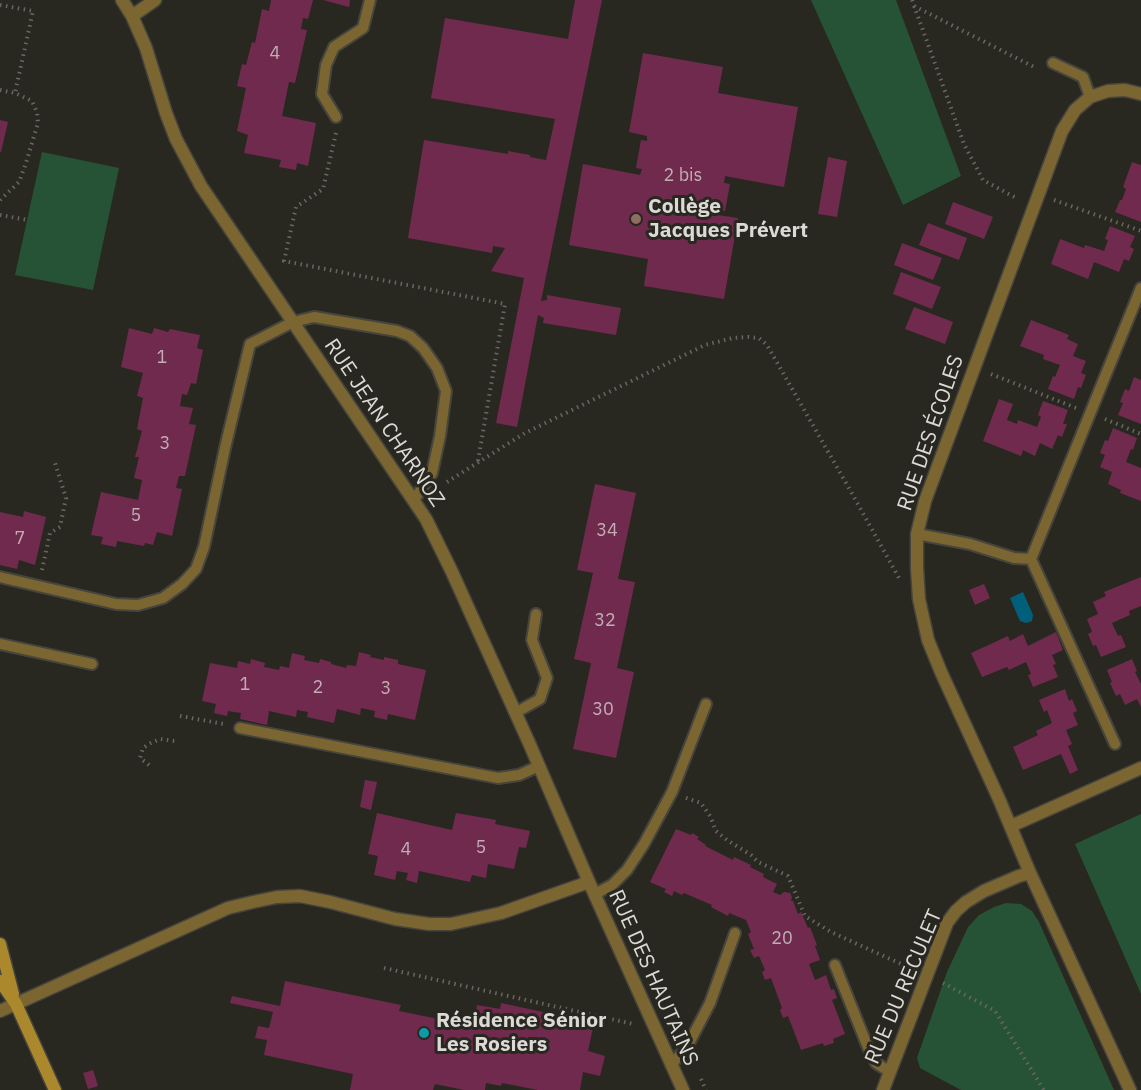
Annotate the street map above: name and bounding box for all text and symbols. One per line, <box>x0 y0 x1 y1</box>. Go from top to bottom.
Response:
house number: 4 <box>270 43 280 65</box>
house number: 2 bis <box>664 165 702 187</box>
place label: Collège Jacques Prévert <box>648 194 808 244</box>
marker: Collège Jacques Prévert <box>629 212 643 226</box>
street label: RUE JEAN CHARNOZ <box>318 334 450 512</box>
house number: 1 <box>157 347 167 369</box>
street label: RUE DES ÉCOLES <box>893 352 969 514</box>
house number: 3 <box>160 433 170 455</box>
house number: 5 <box>131 505 141 527</box>
house number: 34 <box>596 520 618 542</box>
house number: 7 <box>15 528 25 550</box>
house number: 32 <box>594 610 616 632</box>
house number: 1 <box>240 674 250 696</box>
house number: 2 <box>313 677 323 699</box>
house number: 3 <box>381 678 391 700</box>
house number: 30 <box>592 699 614 721</box>
house number: 5 <box>476 837 486 859</box>
house number: 4 <box>401 839 411 861</box>
street label: RUE DES HAUTAINS <box>603 886 703 1070</box>
street label: RUE DU RECULET <box>860 906 948 1068</box>
house number: 20 <box>771 928 793 950</box>
place label: Résidence Sénior Les Rosiers <box>436 1008 607 1058</box>
marker: Résidence Sénior Les Rosiers <box>417 1026 431 1040</box>

